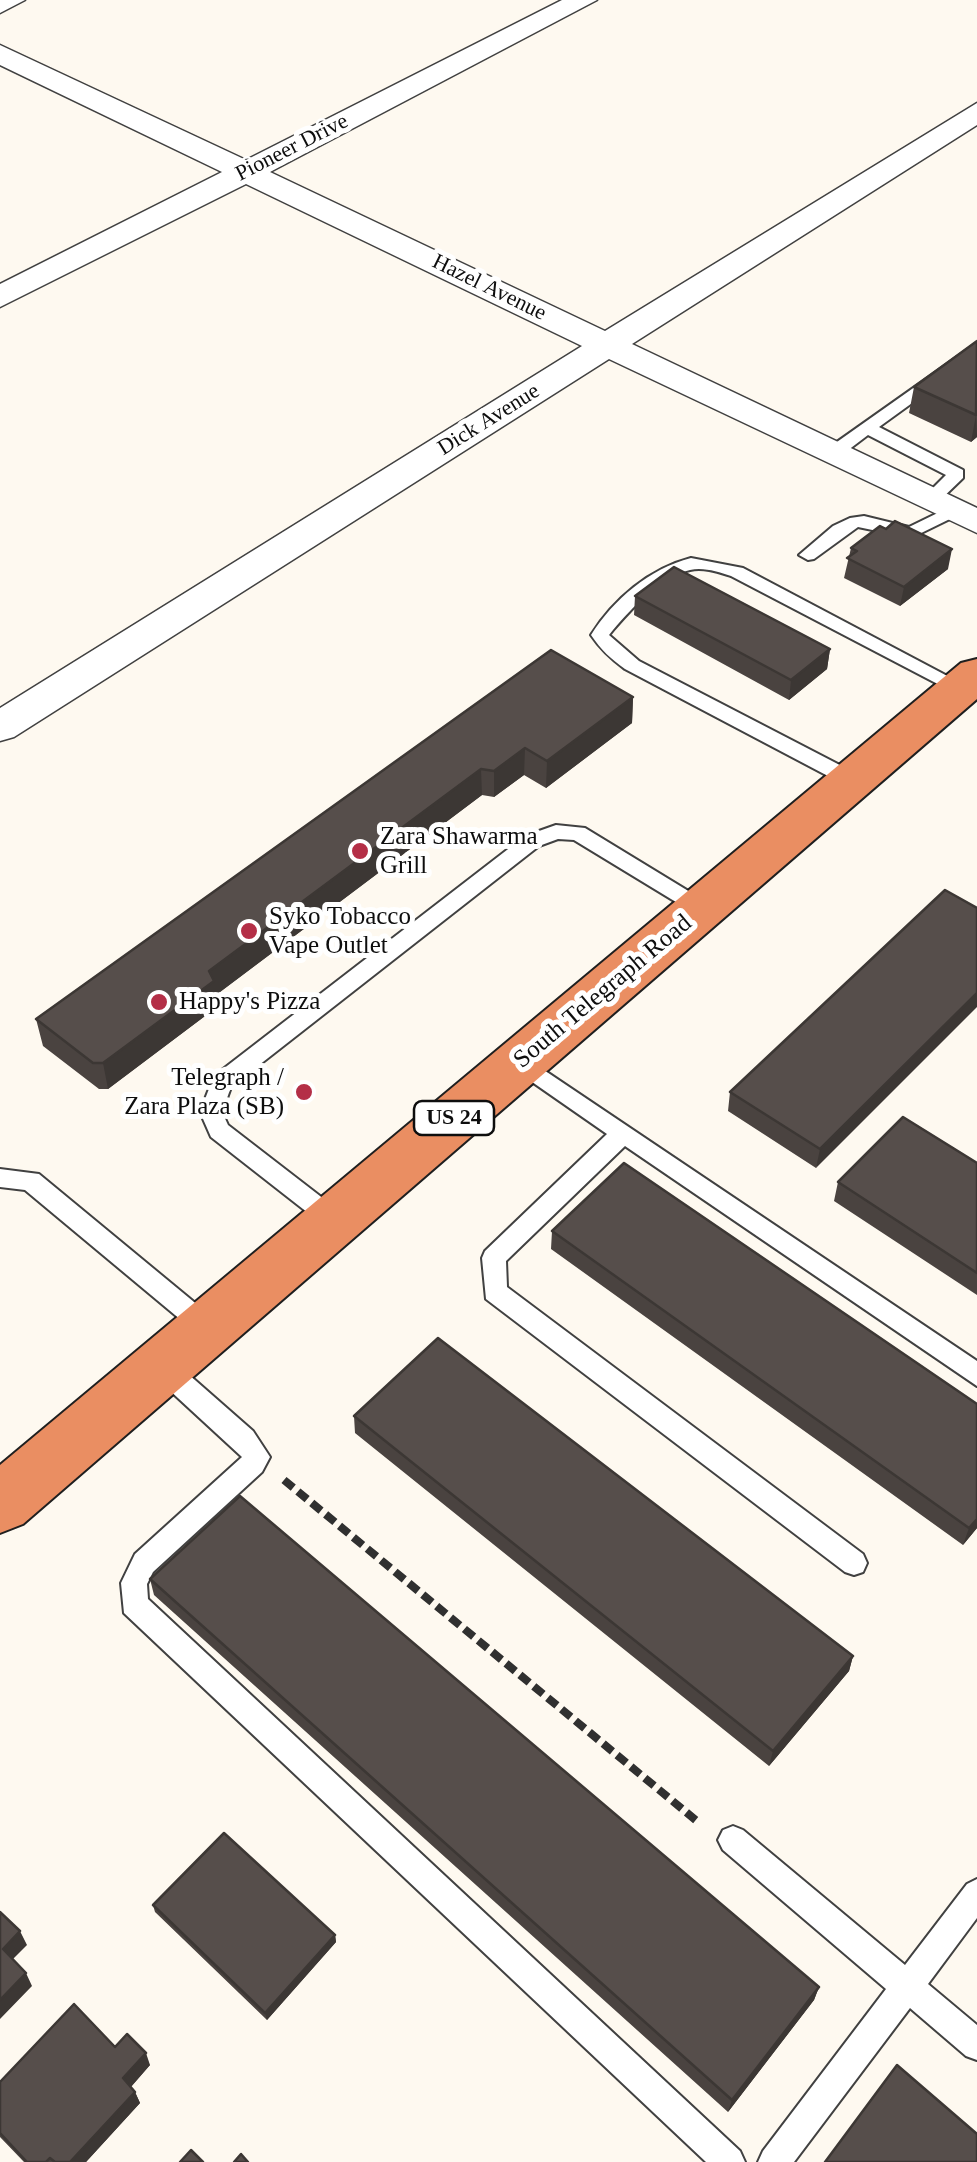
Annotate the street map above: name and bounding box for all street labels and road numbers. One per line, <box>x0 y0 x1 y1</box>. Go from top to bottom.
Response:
street label: Pioneer Drive <box>231 108 353 188</box>
street label: Hazel Avenue <box>428 249 550 327</box>
street label: Dick Avenue <box>433 378 545 462</box>
street label: South Telegraph Road <box>508 909 698 1075</box>
road number: US 24 <box>414 1101 494 1135</box>

